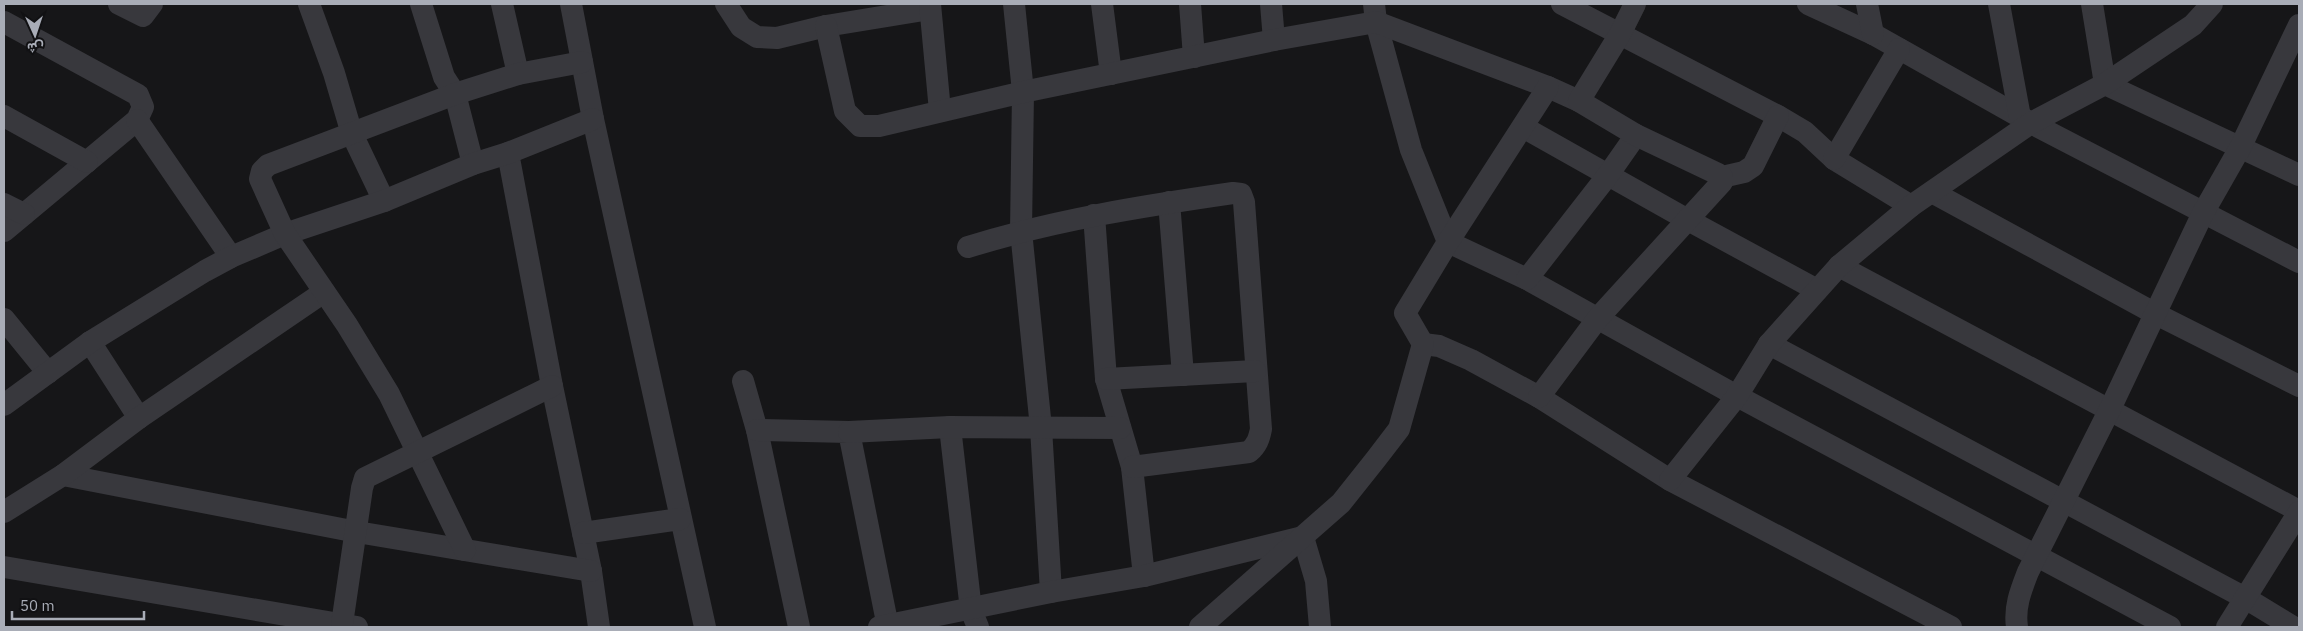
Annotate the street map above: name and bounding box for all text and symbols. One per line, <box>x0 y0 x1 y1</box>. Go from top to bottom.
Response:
north arrow <box>10 10 60 60</box>
text: ش <box>27 39 45 57</box>
scale bar <box>12 588 145 620</box>
text: 50 m <box>20 596 55 615</box>

